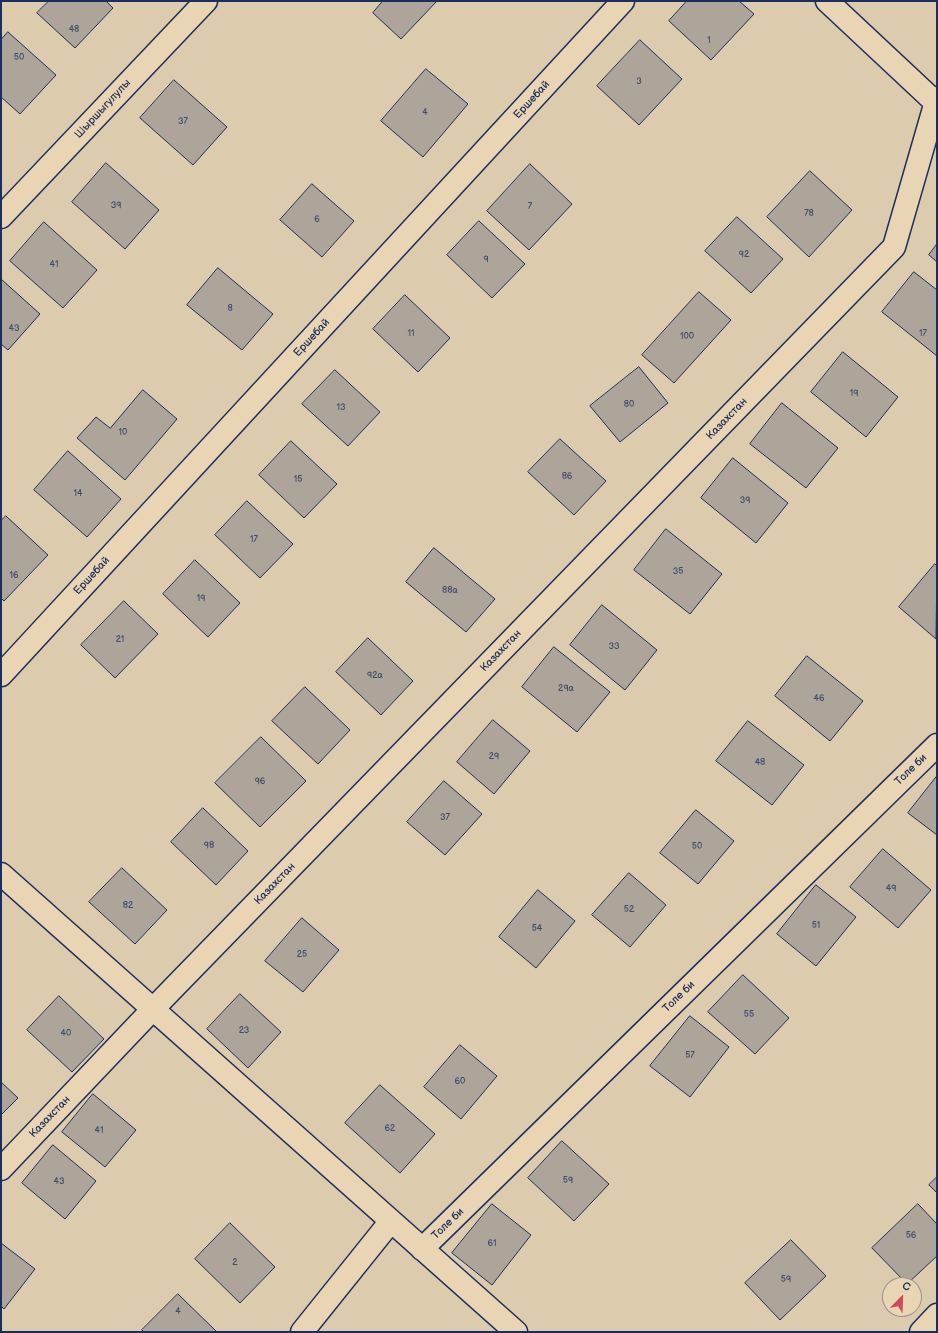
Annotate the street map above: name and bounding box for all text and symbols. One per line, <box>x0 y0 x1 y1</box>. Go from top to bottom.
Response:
house number: 48 <box>69 25 79 35</box>
house number: 1 <box>707 36 711 46</box>
house number: 50 <box>14 53 24 63</box>
street label: Шыршыгулулы <box>72 77 134 141</box>
house number: 3 <box>636 77 642 87</box>
street label: Ершебай <box>511 78 553 122</box>
house number: 4 <box>422 108 428 118</box>
house number: 37 <box>178 117 188 127</box>
house number: 39 <box>111 201 121 211</box>
house number: 7 <box>528 202 532 212</box>
house number: 78 <box>804 209 814 219</box>
house number: 6 <box>314 215 320 225</box>
house number: 92 <box>739 250 749 260</box>
house number: 9 <box>483 255 489 265</box>
house number: 41 <box>50 260 58 270</box>
house number: 8 <box>227 304 233 314</box>
street label: Ершебай <box>291 316 333 360</box>
house number: 43 <box>8 324 20 334</box>
house number: 11 <box>408 329 414 339</box>
house number: 17 <box>919 329 927 339</box>
house number: 100 <box>680 332 694 342</box>
house number: 19 <box>850 389 858 399</box>
street label: Казахстан <box>704 395 750 443</box>
house number: 80 <box>624 400 634 410</box>
house number: 13 <box>336 403 346 413</box>
house number: 10 <box>119 428 127 438</box>
house number: 86 <box>562 472 572 482</box>
house number: 15 <box>294 475 302 485</box>
house number: 14 <box>74 489 82 499</box>
house number: 39 <box>740 496 750 506</box>
house number: 17 <box>250 535 258 545</box>
street label: Ершебай <box>71 554 113 598</box>
house number: 35 <box>673 567 683 577</box>
house number: 16 <box>10 571 18 581</box>
house number: 88а <box>442 586 458 596</box>
house number: 19 <box>197 594 205 604</box>
street label: Казахстан <box>478 627 524 675</box>
house number: 21 <box>116 635 124 645</box>
house number: 33 <box>608 642 620 652</box>
house number: 92а <box>367 671 383 681</box>
house number: 29а <box>558 684 574 694</box>
house number: 46 <box>814 694 824 704</box>
house number: 29 <box>489 752 499 762</box>
street label: Толе би <box>892 752 930 788</box>
house number: 48 <box>755 758 765 768</box>
house number: 96 <box>255 777 265 787</box>
house number: 37 <box>440 813 450 823</box>
house number: 98 <box>204 841 214 851</box>
house number: 50 <box>692 842 702 852</box>
street label: Казахстан <box>252 860 298 908</box>
house number: 49 <box>886 884 896 894</box>
house number: 82 <box>123 901 133 911</box>
house number: 52 <box>624 905 634 915</box>
house number: 51 <box>812 921 820 931</box>
house number: 54 <box>532 924 542 934</box>
house number: 25 <box>297 950 307 960</box>
street label: Толе би <box>660 979 698 1015</box>
house number: 55 <box>744 1010 754 1020</box>
house number: 23 <box>239 1026 249 1036</box>
house number: 40 <box>61 1029 71 1039</box>
house number: 57 <box>685 1051 695 1061</box>
house number: 60 <box>455 1077 465 1087</box>
street label: Казахстан <box>27 1093 73 1141</box>
house number: 62 <box>385 1124 395 1134</box>
house number: 41 <box>95 1126 103 1136</box>
house number: 59 <box>563 1176 573 1186</box>
house number: 43 <box>53 1177 65 1187</box>
street label: Толе би <box>429 1206 467 1242</box>
house number: 56 <box>906 1231 916 1241</box>
house number: 61 <box>488 1239 496 1249</box>
house number: 2 <box>232 1258 238 1268</box>
house number: 59 <box>781 1275 791 1285</box>
north arrow <box>882 1277 922 1317</box>
text: С <box>900 1279 913 1294</box>
house number: 4 <box>175 1307 181 1317</box>

